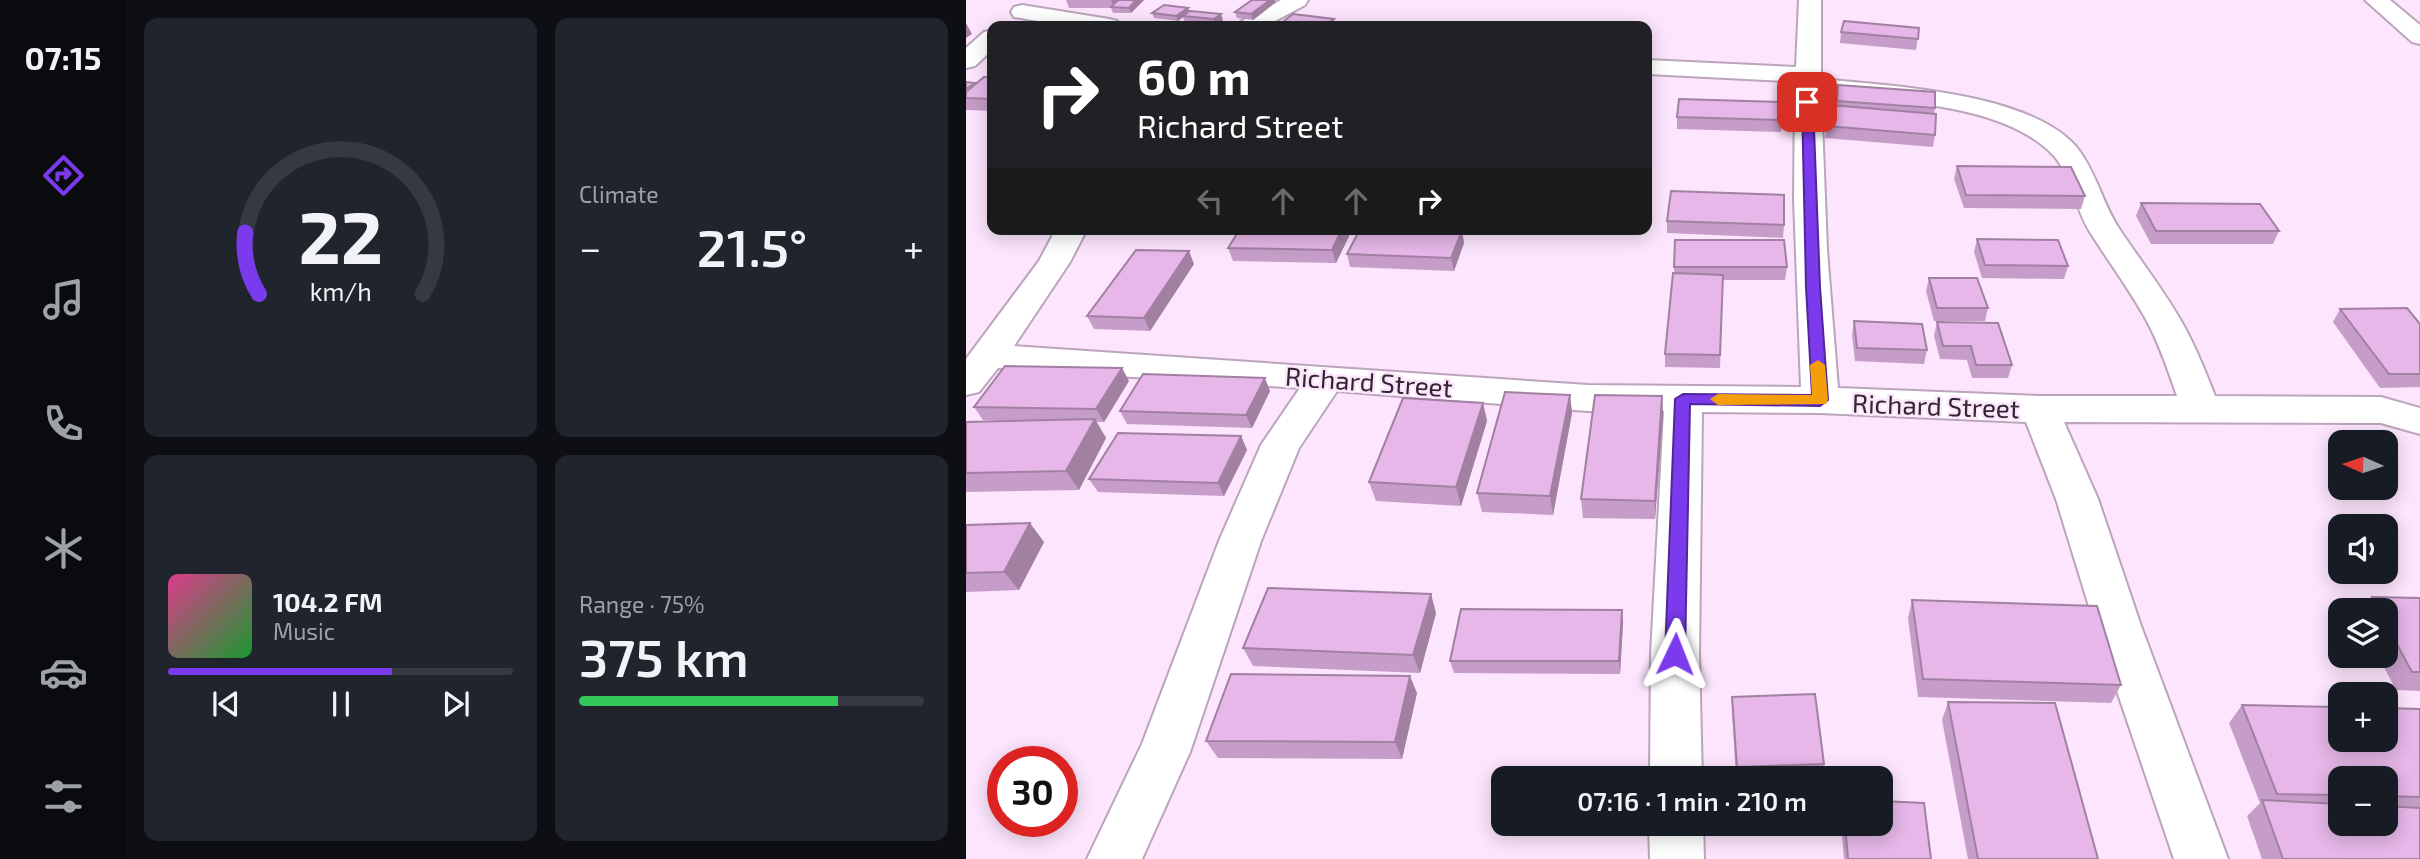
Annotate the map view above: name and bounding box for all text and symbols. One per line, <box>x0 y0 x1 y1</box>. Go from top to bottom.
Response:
text: 07:15 <box>25 38 101 76</box>
text: 60 m <box>1137 46 1251 105</box>
icon: right <box>1022 49 1113 140</box>
pin <box>1777 72 1837 132</box>
icon: arrive <box>1788 83 1826 121</box>
text: Richard Street <box>1137 106 1343 144</box>
icon: directions <box>39 151 88 200</box>
text: Climate <box>579 180 659 208</box>
icon: left <box>1191 182 1229 220</box>
icon: ahead <box>1264 182 1302 220</box>
icon: ahead <box>1337 182 1375 220</box>
icon: right <box>1410 182 1448 220</box>
text: 22 <box>298 191 383 279</box>
text: 21.5° <box>697 215 807 277</box>
text: − <box>579 224 601 270</box>
text: + <box>903 224 924 270</box>
icon: music <box>39 275 88 324</box>
text: km/h <box>309 275 372 305</box>
street label: Richard Street <box>1284 360 1454 402</box>
street label: Richard Street <box>1852 387 2020 423</box>
icon: phone <box>39 399 88 448</box>
north arrow <box>2328 430 2398 500</box>
map controls <box>2328 430 2398 836</box>
button: sound <box>2328 514 2398 584</box>
icon: climate <box>39 524 88 573</box>
text: 104.2 FM <box>273 586 383 617</box>
text: Range · 75% <box>579 590 705 618</box>
button: layers <box>2328 598 2398 668</box>
text: Music <box>273 617 335 645</box>
position arrow <box>1638 617 1712 691</box>
text: 375 km <box>579 625 749 687</box>
icon: car <box>39 648 88 697</box>
button: + <box>2328 682 2398 752</box>
icon: previous <box>207 685 245 723</box>
icon: pause <box>322 685 360 723</box>
icon: next <box>437 685 475 723</box>
speed limit sign: 30 <box>987 746 1078 837</box>
button: − <box>2328 766 2398 836</box>
icon: filters <box>39 772 88 821</box>
text: 07:16 · 1 min · 210 m <box>1577 785 1807 816</box>

